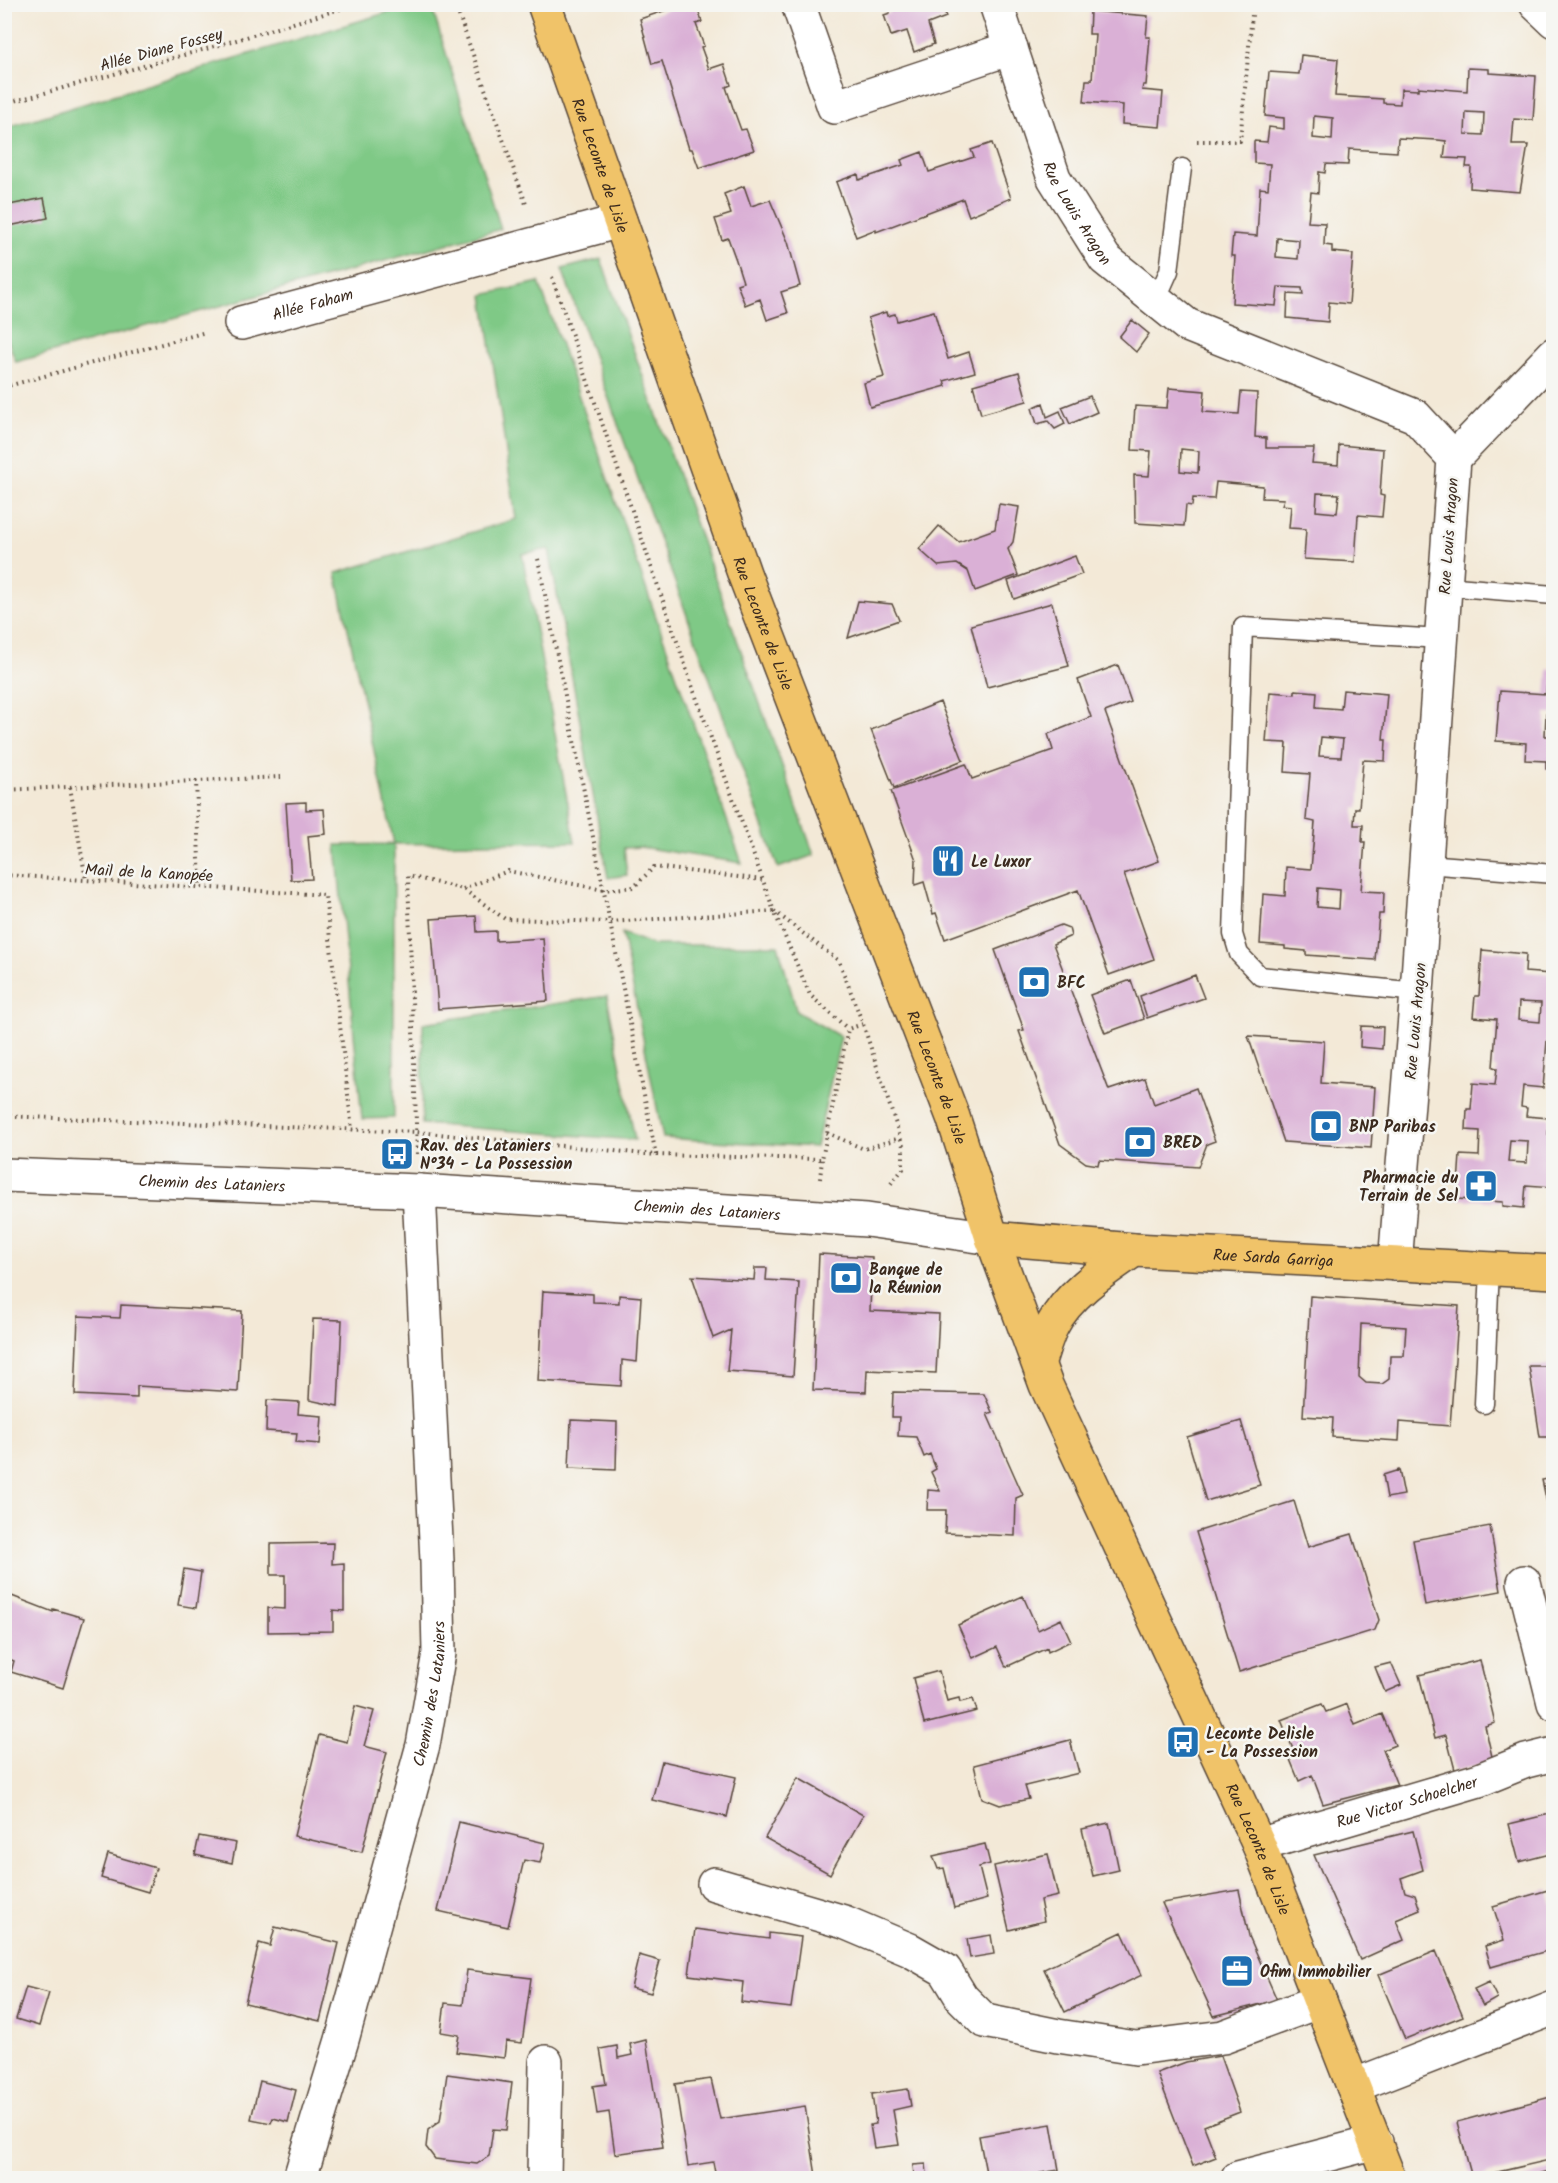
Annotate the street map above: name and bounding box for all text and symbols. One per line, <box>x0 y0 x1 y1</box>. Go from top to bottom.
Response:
street label: Allée Diane Fossey <box>97 22 226 79</box>
street label: Rue Leconte de Lisle <box>564 95 635 237</box>
street label: Rue Louis Aragon <box>1035 158 1115 273</box>
street label: Allée Faham <box>270 282 356 328</box>
street label: Rue Louis Aragon <box>1433 477 1466 595</box>
street label: Rue Leconte de Lisle <box>725 553 799 694</box>
restaurant icon: Le Luxor <box>930 843 966 879</box>
place label: Le Luxor <box>971 850 1032 875</box>
street label: Mail de la Kanopée <box>84 858 214 889</box>
street label: Rue Louis Aragon <box>1399 962 1434 1081</box>
bank icon: BFC <box>1016 964 1052 1000</box>
place label: BFC <box>1057 971 1086 996</box>
street label: Rue Leconte de Lisle <box>899 1007 972 1148</box>
bank icon: BNP Paribas <box>1308 1108 1344 1144</box>
place label: BNP Paribas <box>1349 1115 1436 1140</box>
bank icon: BRED <box>1122 1124 1158 1160</box>
place label: BRED <box>1163 1131 1202 1156</box>
place label: Rav. des Lataniers N°34 - La Possession <box>420 1134 572 1177</box>
bus stop icon: Rav. des Lataniers N°34 - La Possession <box>379 1136 415 1172</box>
place label: Pharmacie du Terrain de Sel <box>1359 1166 1459 1209</box>
pharmacy icon: Pharmacie du Terrain de Sel <box>1463 1168 1499 1204</box>
street label: Chemin des Lataniers <box>138 1169 286 1200</box>
street label: Chemin des Lataniers <box>633 1194 781 1228</box>
street label: Rue Sarda Garriga <box>1212 1243 1334 1274</box>
place label: Banque de la Réunion <box>869 1258 943 1301</box>
bank icon: Banque de la Réunion <box>828 1260 864 1296</box>
street label: Chemin des Lataniers <box>407 1621 453 1770</box>
place label: Leconte Delisle - La Possession <box>1206 1722 1318 1765</box>
bus stop icon: Leconte Delisle - La Possession <box>1165 1724 1201 1760</box>
street label: Rue Victor Schoelcher <box>1334 1770 1482 1835</box>
street label: Rue Leconte de Lisle <box>1218 1779 1296 1919</box>
office icon: Ofim Immobilier <box>1219 1953 1255 1989</box>
place label: Ofim Immobilier <box>1260 1960 1372 1985</box>

